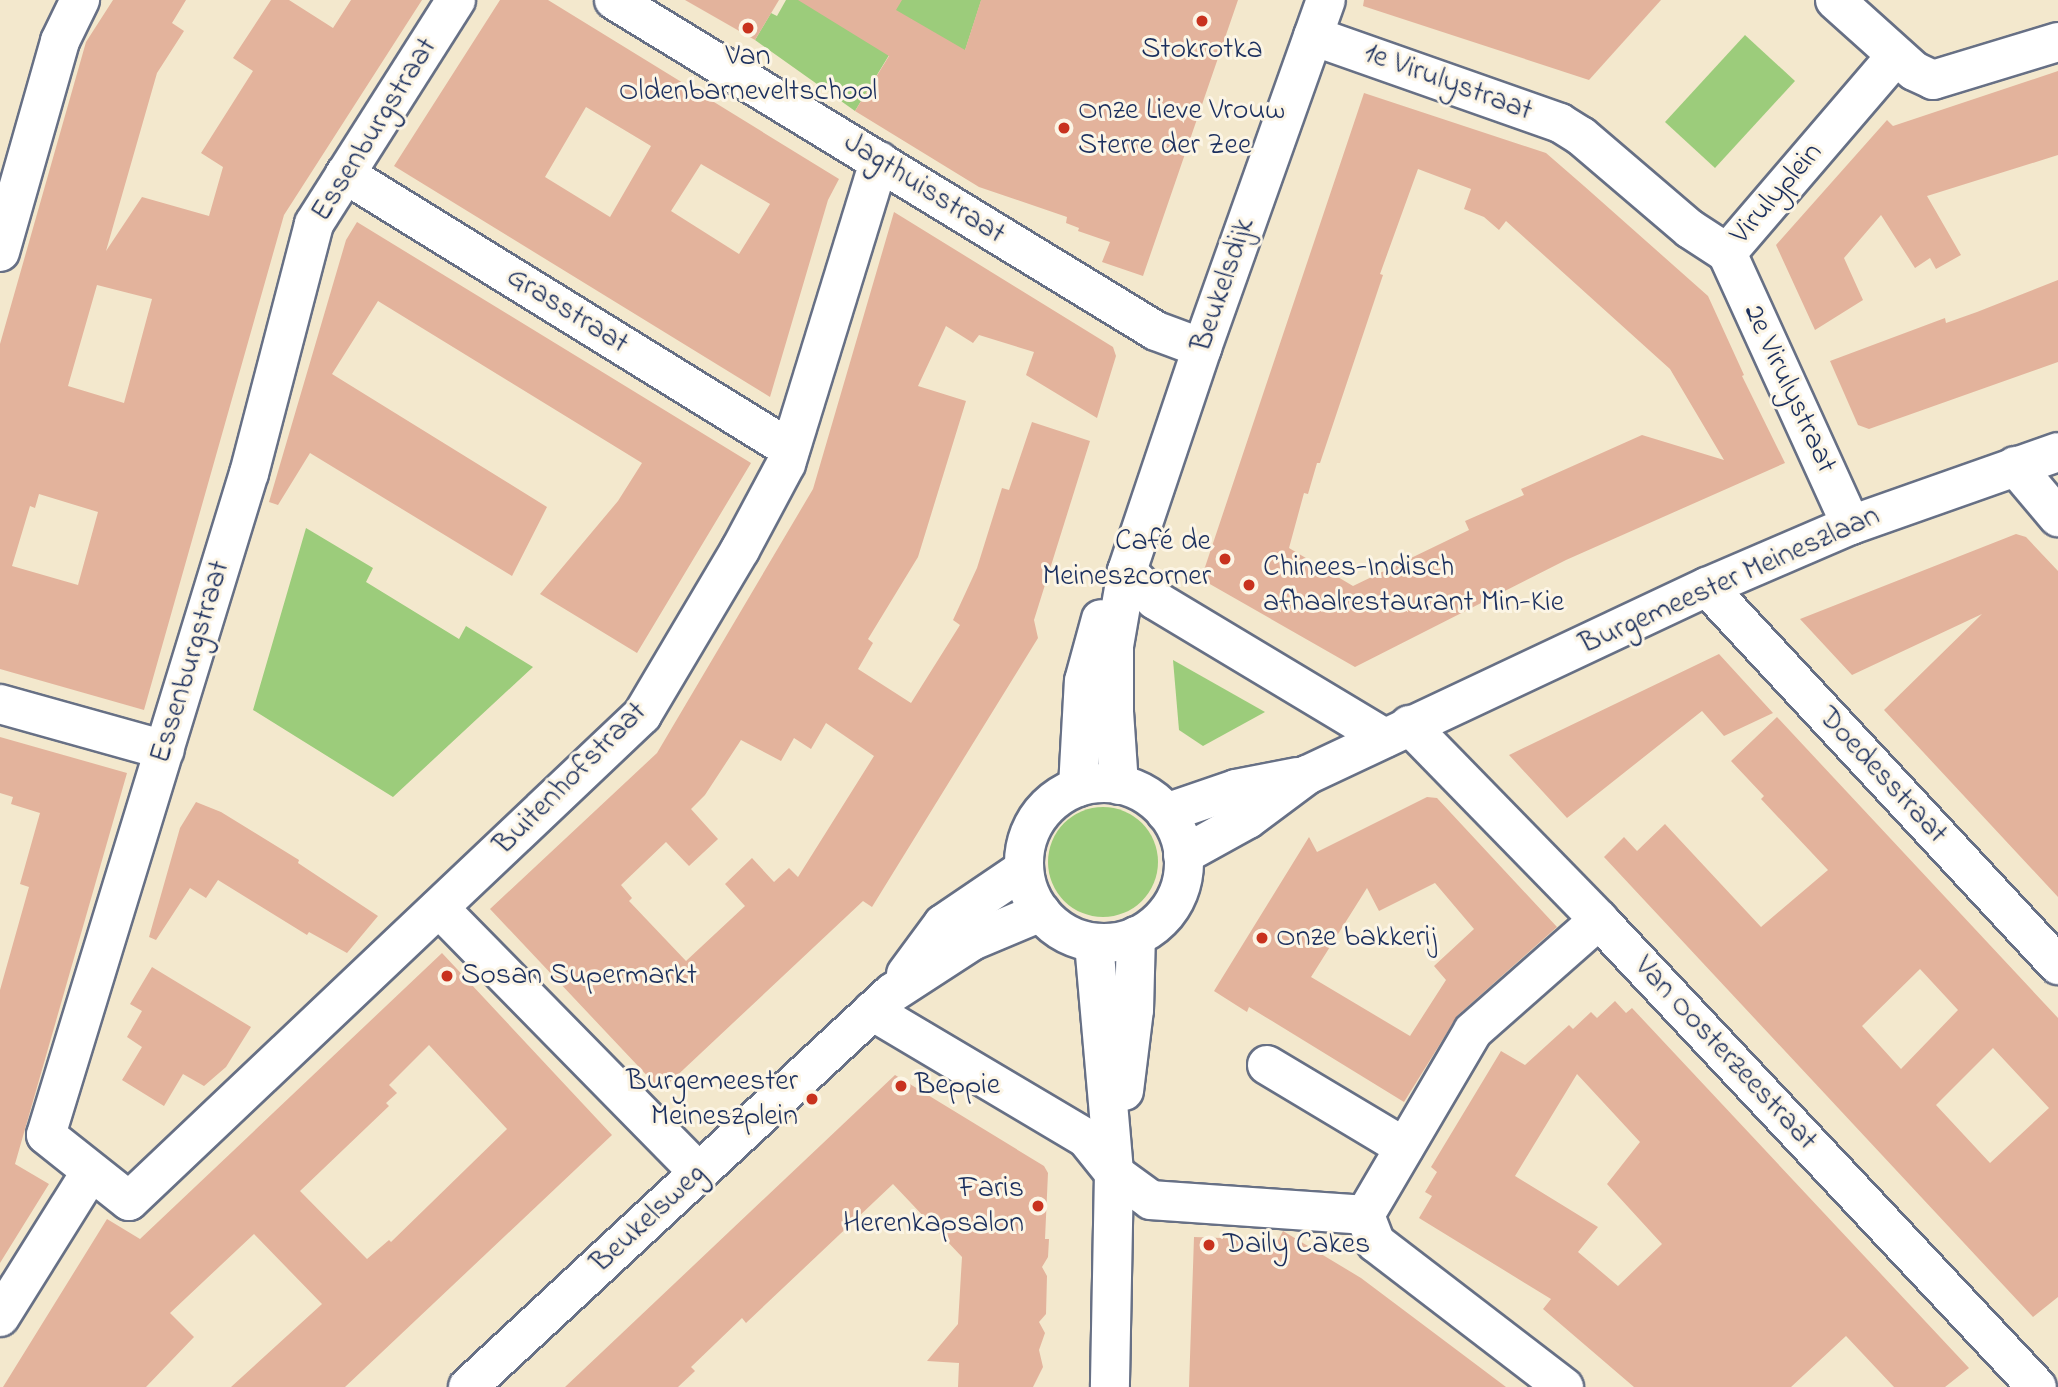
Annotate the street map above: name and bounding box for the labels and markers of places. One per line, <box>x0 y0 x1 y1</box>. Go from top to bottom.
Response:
marker: Stokrotka <box>1194 13 1210 29</box>
marker: Van Oldenbarneveltschool <box>740 20 756 36</box>
place label: Stokrotka <box>1141 32 1263 68</box>
place label: Van Oldenbarneveltschool <box>619 39 877 110</box>
place label: Onze Lieve Vrouw Sterre der Zee <box>1078 93 1285 164</box>
marker: Onze Lieve Vrouw Sterre der Zee <box>1056 120 1072 136</box>
place label: Café de Meineszcorner <box>1042 524 1211 594</box>
place label: Chinees-Indisch afhaalrestaurant Min-Kie <box>1263 550 1564 620</box>
marker: Café de Meineszcorner <box>1217 551 1233 567</box>
marker: Chinees-Indisch afhaalrestaurant Min-Kie <box>1241 577 1257 593</box>
place label: Onze bakkerij <box>1276 920 1436 956</box>
marker: Onze bakkerij <box>1254 930 1270 946</box>
place label: Sosan Supermarkt <box>461 958 697 994</box>
marker: Sosan Supermarkt <box>439 968 455 984</box>
place label: Burgemeester Meineszplein <box>626 1064 798 1134</box>
place label: Beppie <box>915 1068 1000 1104</box>
marker: Beppie <box>893 1078 909 1094</box>
marker: Burgemeester Meineszplein <box>804 1091 820 1107</box>
place label: Faris Herenkapsalon <box>843 1171 1024 1242</box>
marker: Faris Herenkapsalon <box>1030 1198 1046 1214</box>
place label: Daily Cakes <box>1223 1227 1370 1263</box>
marker: Daily Cakes <box>1201 1237 1217 1253</box>

